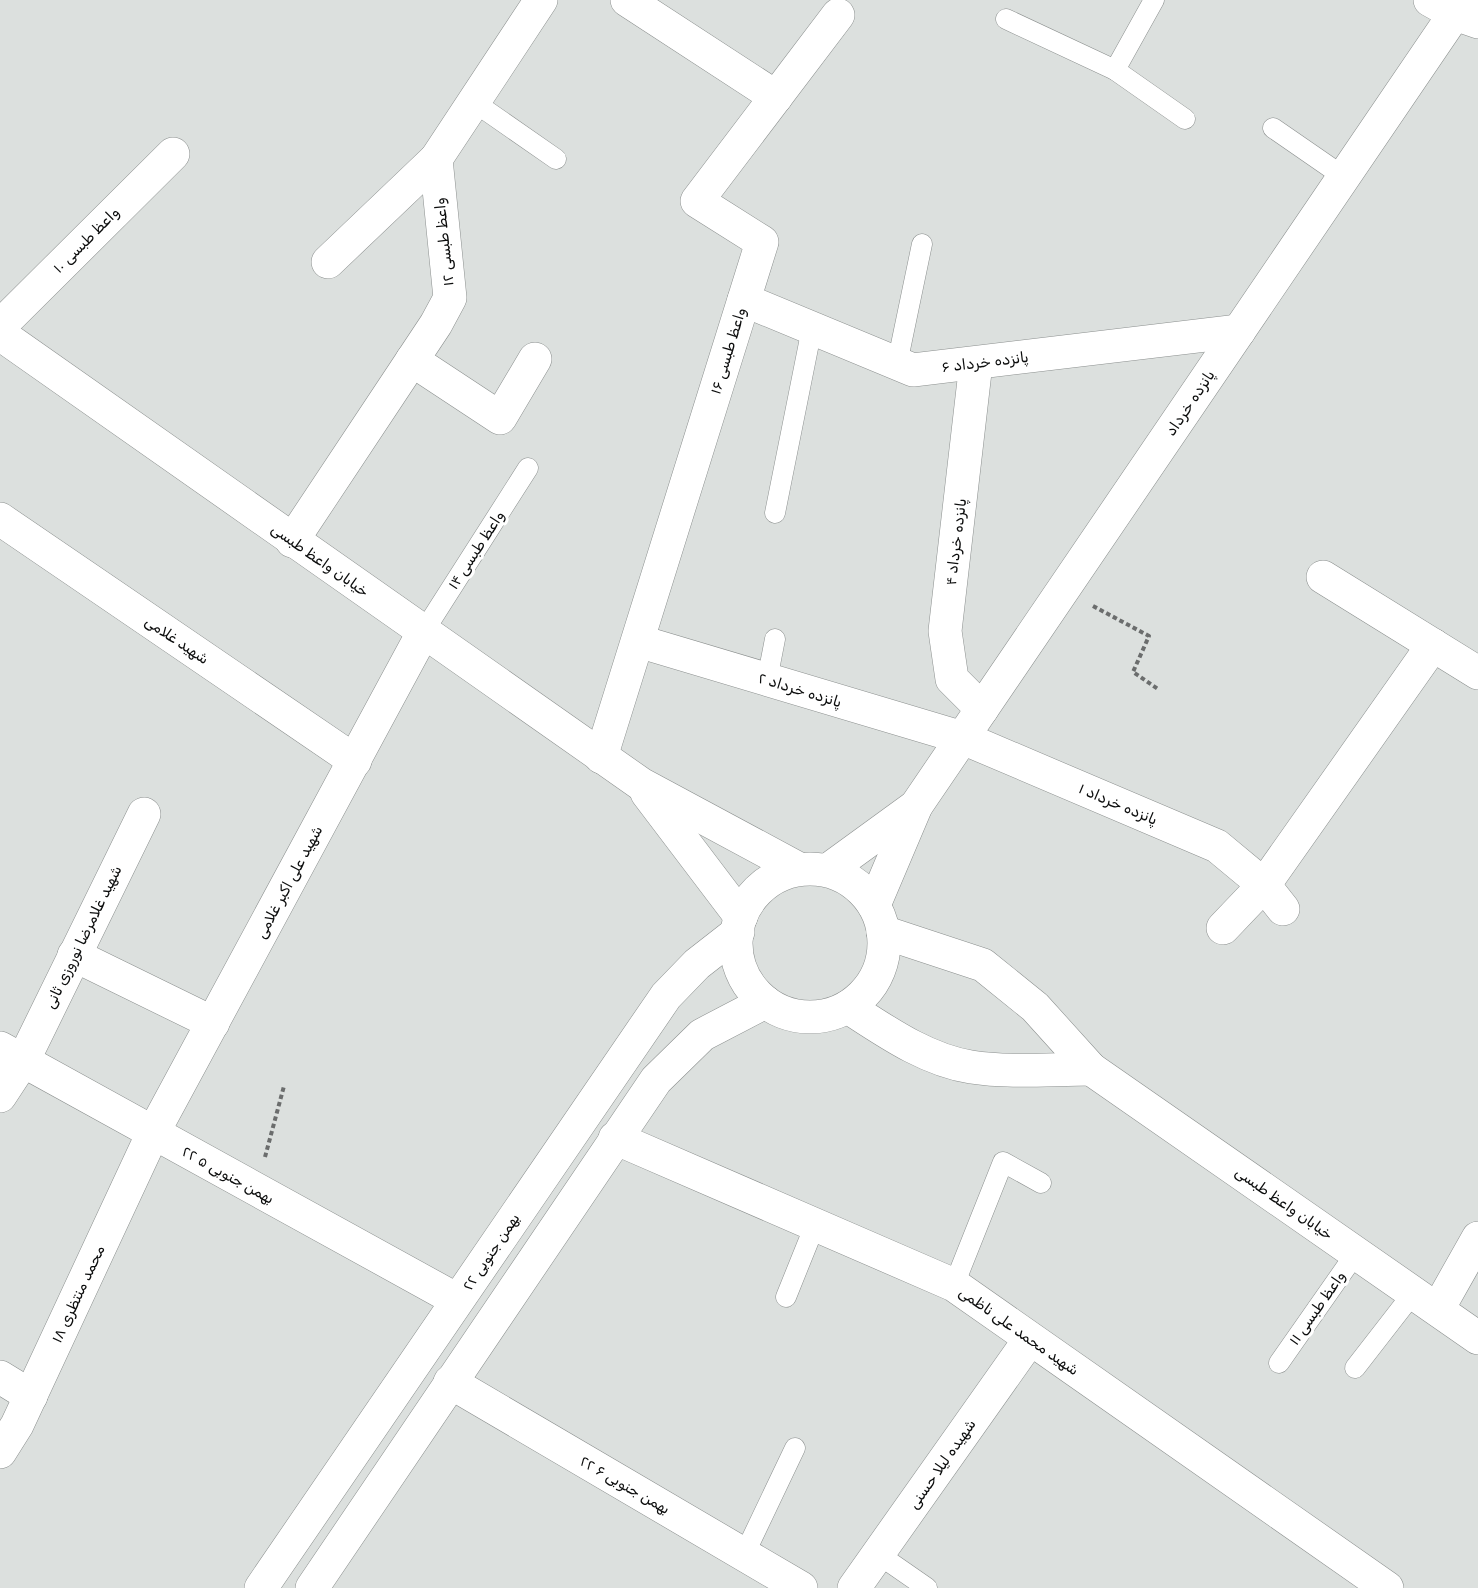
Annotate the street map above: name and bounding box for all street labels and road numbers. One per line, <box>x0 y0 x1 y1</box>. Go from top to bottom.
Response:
street label: واعظ طبسی ۱۲ <box>430 197 459 287</box>
street label: واعظ طبسی ۱۰ <box>49 203 124 278</box>
street label: واعظ طبسی ۱۶ <box>706 306 751 397</box>
street label: پانزده خرداد ۶ <box>941 348 1029 377</box>
street label: پانزده خرداد <box>1161 367 1219 440</box>
street label: پانزده خرداد ۴ <box>942 497 971 587</box>
street label: واعظ طبسی ۱۴ <box>444 507 509 593</box>
street label: خیابان واعظ طبسی <box>267 520 372 601</box>
street label: شهید غلامی <box>142 612 212 668</box>
street label: پانزده خرداد ۲ <box>756 669 844 712</box>
street label: پانزده خرداد ۱ <box>1076 779 1160 830</box>
street label: شهید علی اکبر غلامی <box>252 822 326 942</box>
street label: شهید غلامرضا نوروزی ثانی <box>40 862 126 1012</box>
street label: ۲۲ بهمن جنوبی ۵ <box>179 1142 277 1208</box>
street label: خیابان واعظ طبسی <box>1231 1163 1336 1244</box>
street label: ۲۲ بهمن جنوبی <box>459 1210 523 1294</box>
street label: محمد منتظری ۱۸ <box>47 1242 109 1346</box>
street label: واعظ طبسی ۱۱ <box>1285 1268 1350 1349</box>
street label: شهید محمد علی ناظمی <box>956 1283 1082 1379</box>
street label: شهیده لیلا حسنی <box>904 1416 980 1512</box>
street label: ۲۲ بهمن جنوبی ۶ <box>577 1452 673 1518</box>

